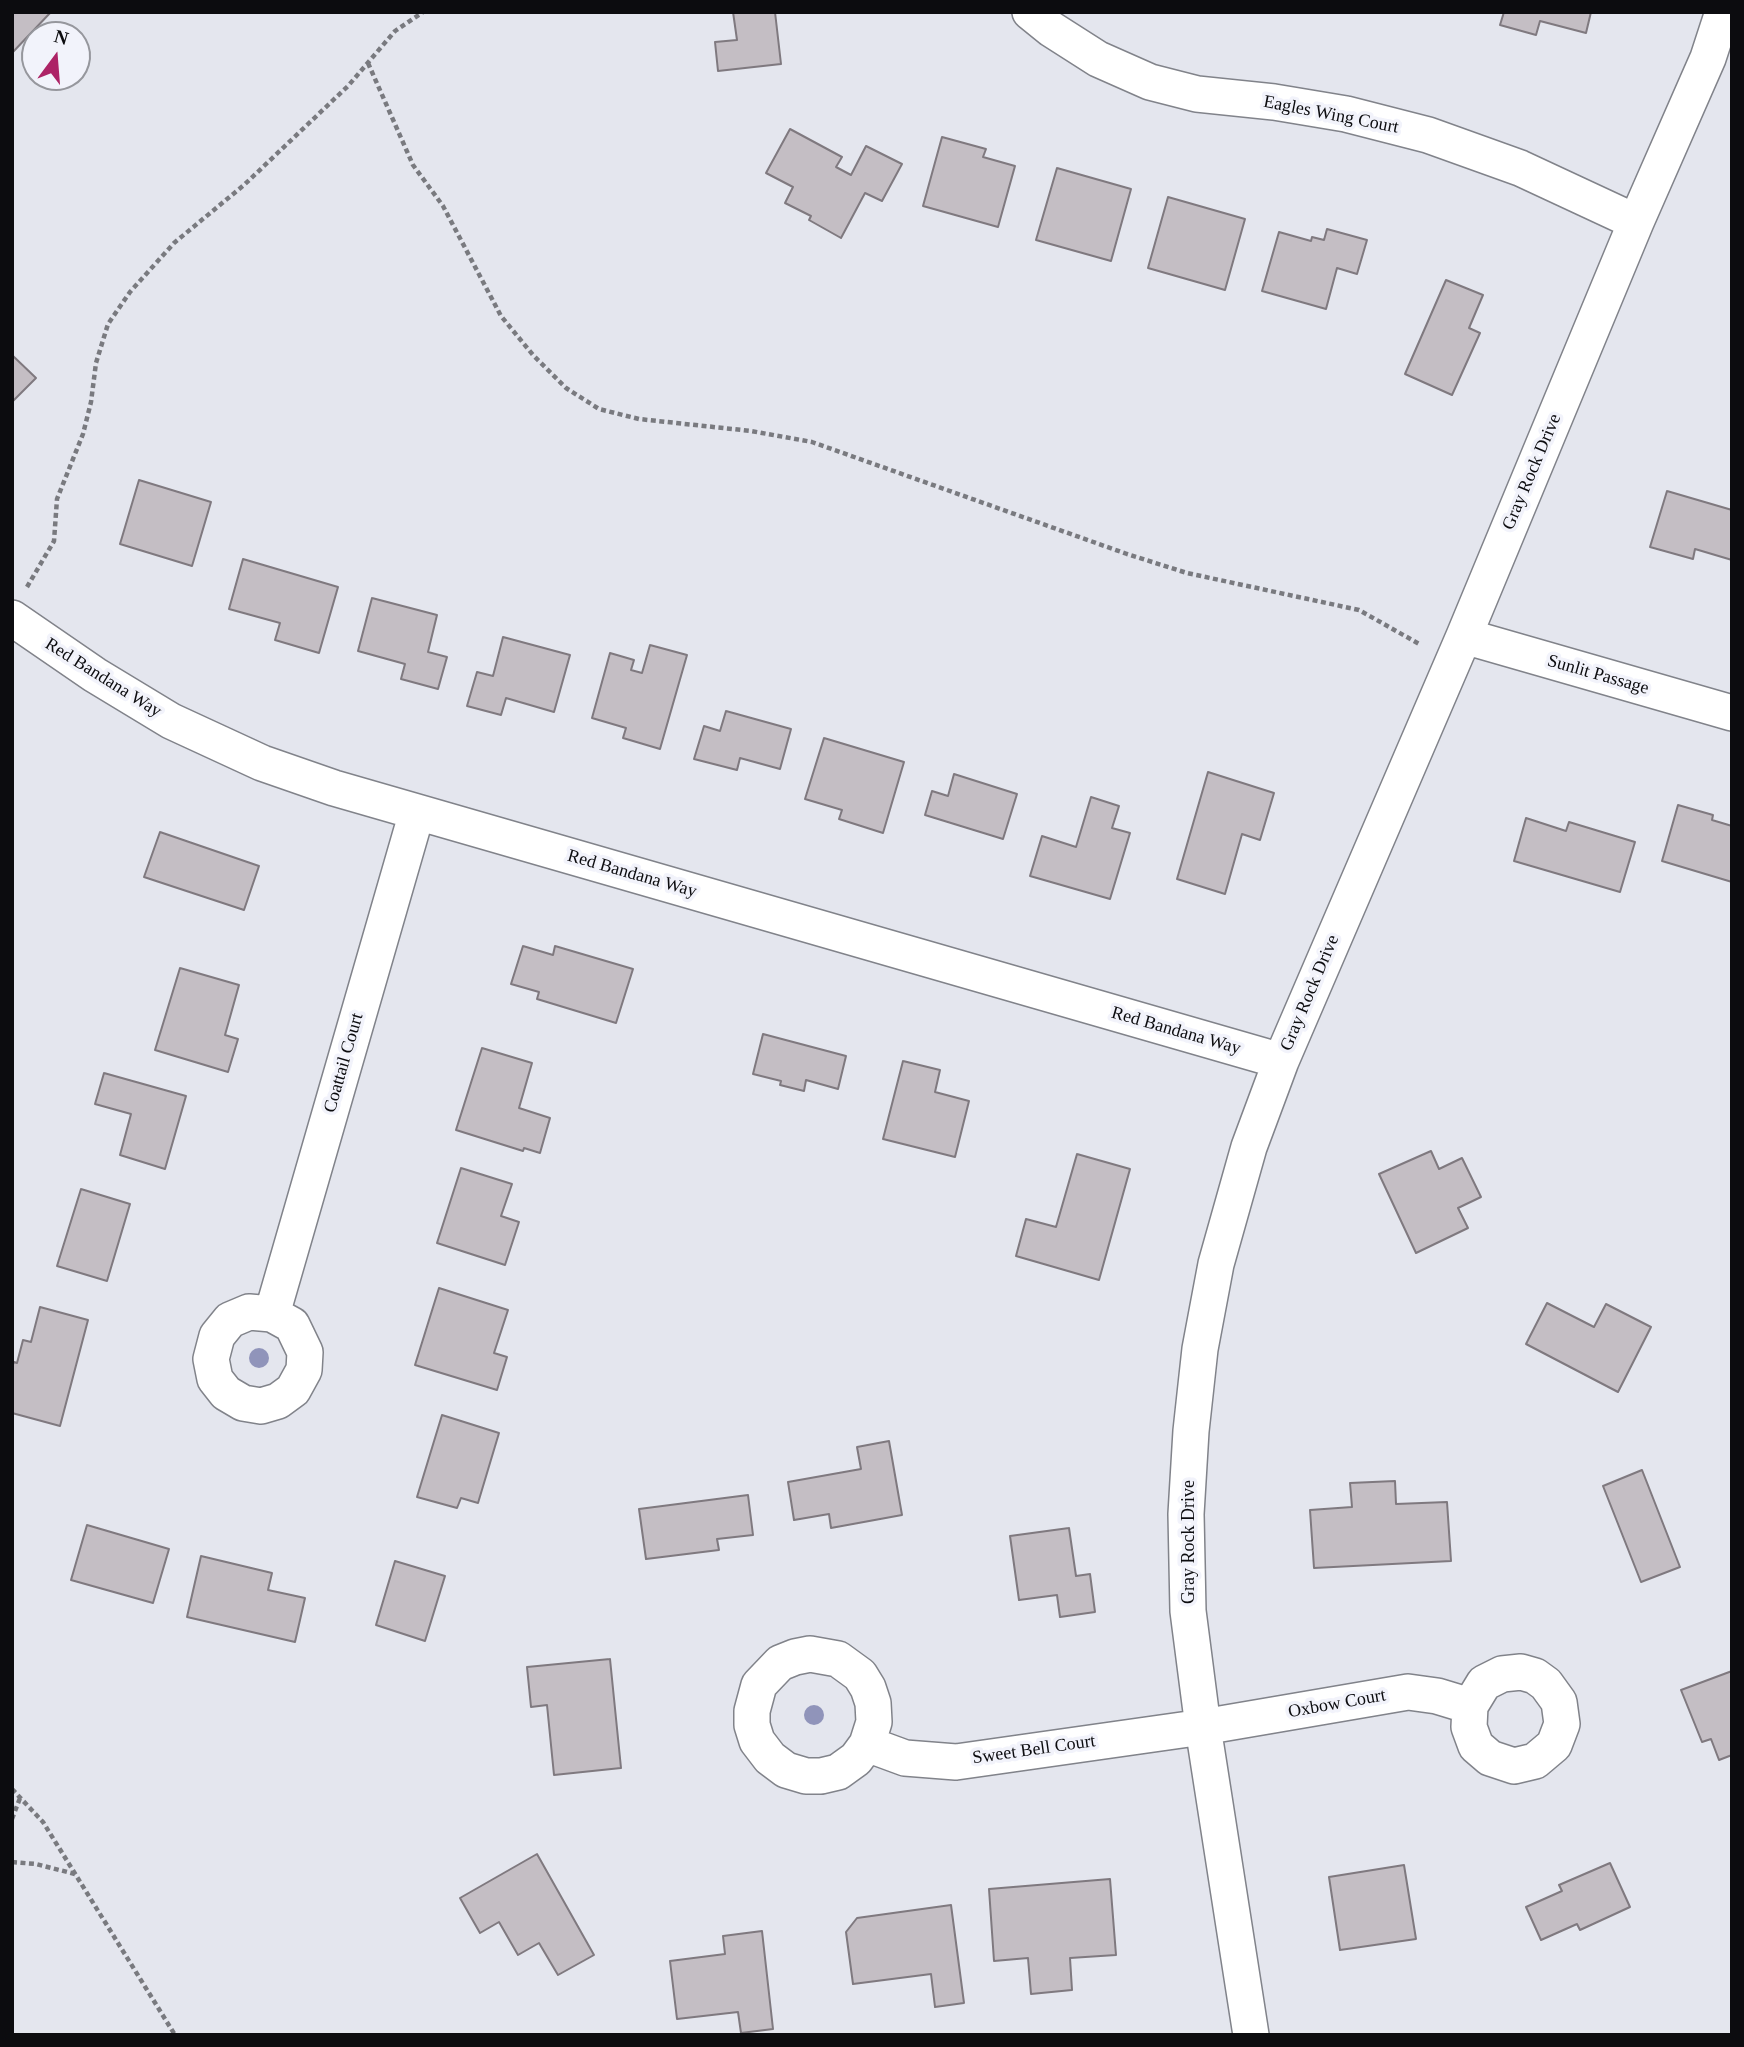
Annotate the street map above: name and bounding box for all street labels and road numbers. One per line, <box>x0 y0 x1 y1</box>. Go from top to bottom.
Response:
street label: Eagles Wing Court <box>1262 91 1400 139</box>
street label: Gray Rock Drive <box>1498 411 1566 533</box>
street label: Red Bandana Way <box>41 633 165 723</box>
street label: Sunlit Passage <box>1545 650 1651 700</box>
street label: Red Bandana Way <box>565 845 699 903</box>
street label: Gray Rock Drive <box>1276 932 1344 1054</box>
street label: Red Bandana Way <box>1109 1002 1243 1060</box>
street label: Coattail Court <box>319 1011 369 1115</box>
street label: Gray Rock Drive <box>1178 1480 1200 1604</box>
street label: Oxbow Court <box>1287 1685 1387 1723</box>
street label: Sweet Bell Court <box>971 1731 1097 1769</box>

